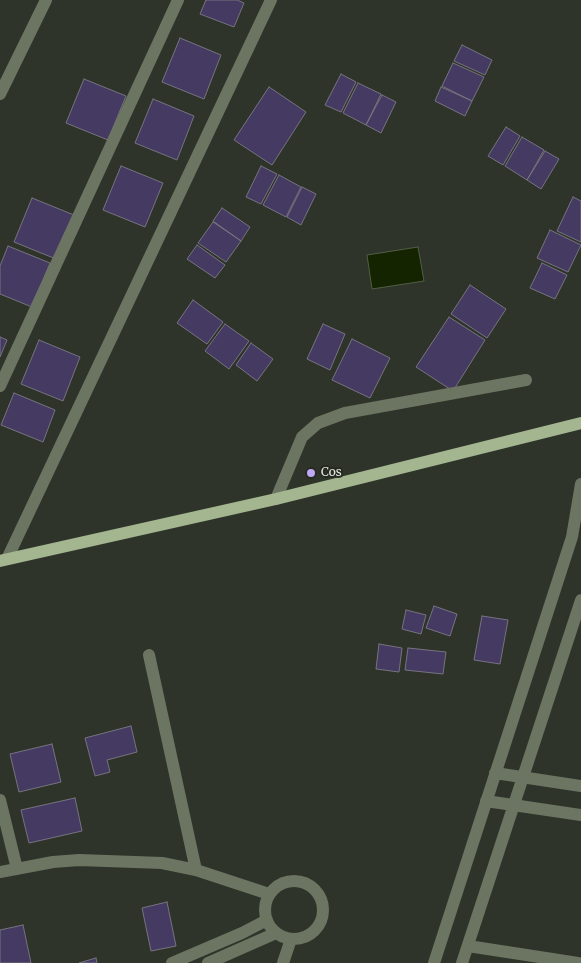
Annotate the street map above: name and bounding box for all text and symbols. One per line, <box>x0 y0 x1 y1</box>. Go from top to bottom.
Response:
place label: Cos <box>321 466 342 480</box>
marker: Cos <box>305 467 317 479</box>

